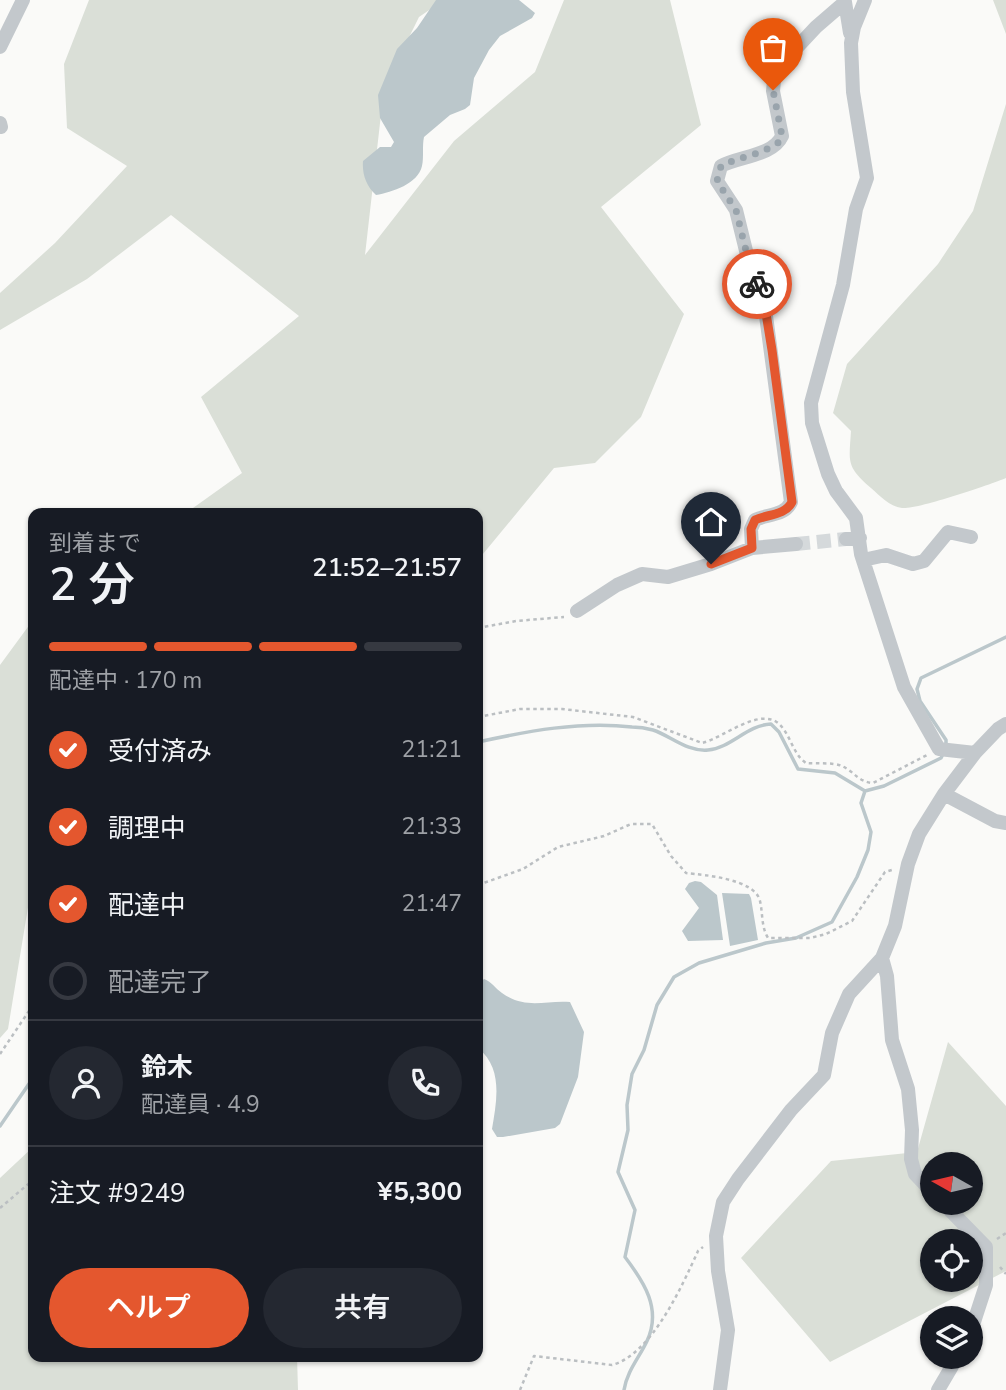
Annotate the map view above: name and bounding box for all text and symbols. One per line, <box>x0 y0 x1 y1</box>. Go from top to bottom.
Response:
pin <box>743 18 803 90</box>
icon: bag <box>754 29 792 67</box>
courier <box>722 249 792 319</box>
icon: bike <box>738 265 776 303</box>
pin <box>681 492 741 564</box>
icon: home <box>692 503 730 541</box>
text: 到着まで <box>49 528 141 559</box>
text: 21:52–21:57 <box>312 550 462 585</box>
text: 2 分 <box>49 553 135 616</box>
text: 配達中 · 170 m <box>49 665 202 696</box>
icon: check <box>49 731 87 769</box>
text: 受付済み <box>108 734 212 769</box>
text: 21:21 <box>402 734 462 765</box>
icon: check <box>49 808 87 846</box>
text: 調理中 <box>108 811 186 846</box>
text: 21:33 <box>402 811 462 842</box>
icon: check <box>49 885 87 923</box>
text: 配達中 <box>108 888 186 923</box>
text: 21:47 <box>402 888 462 919</box>
text: 配達完了 <box>108 965 212 1000</box>
button: person <box>49 1046 123 1120</box>
button: phone <box>388 1046 462 1120</box>
text: 鈴木 <box>141 1050 193 1085</box>
text: 配達員 · 4.9 <box>141 1089 260 1120</box>
north arrow <box>920 1152 984 1214</box>
map controls <box>920 1152 983 1369</box>
text: ¥5,300 <box>378 1174 462 1209</box>
text: 注文 #9249 <box>49 1176 186 1211</box>
button: locate <box>920 1229 983 1292</box>
button: ヘルプ <box>49 1268 249 1348</box>
button: 共有 <box>263 1268 462 1348</box>
button: layers <box>920 1306 983 1369</box>

